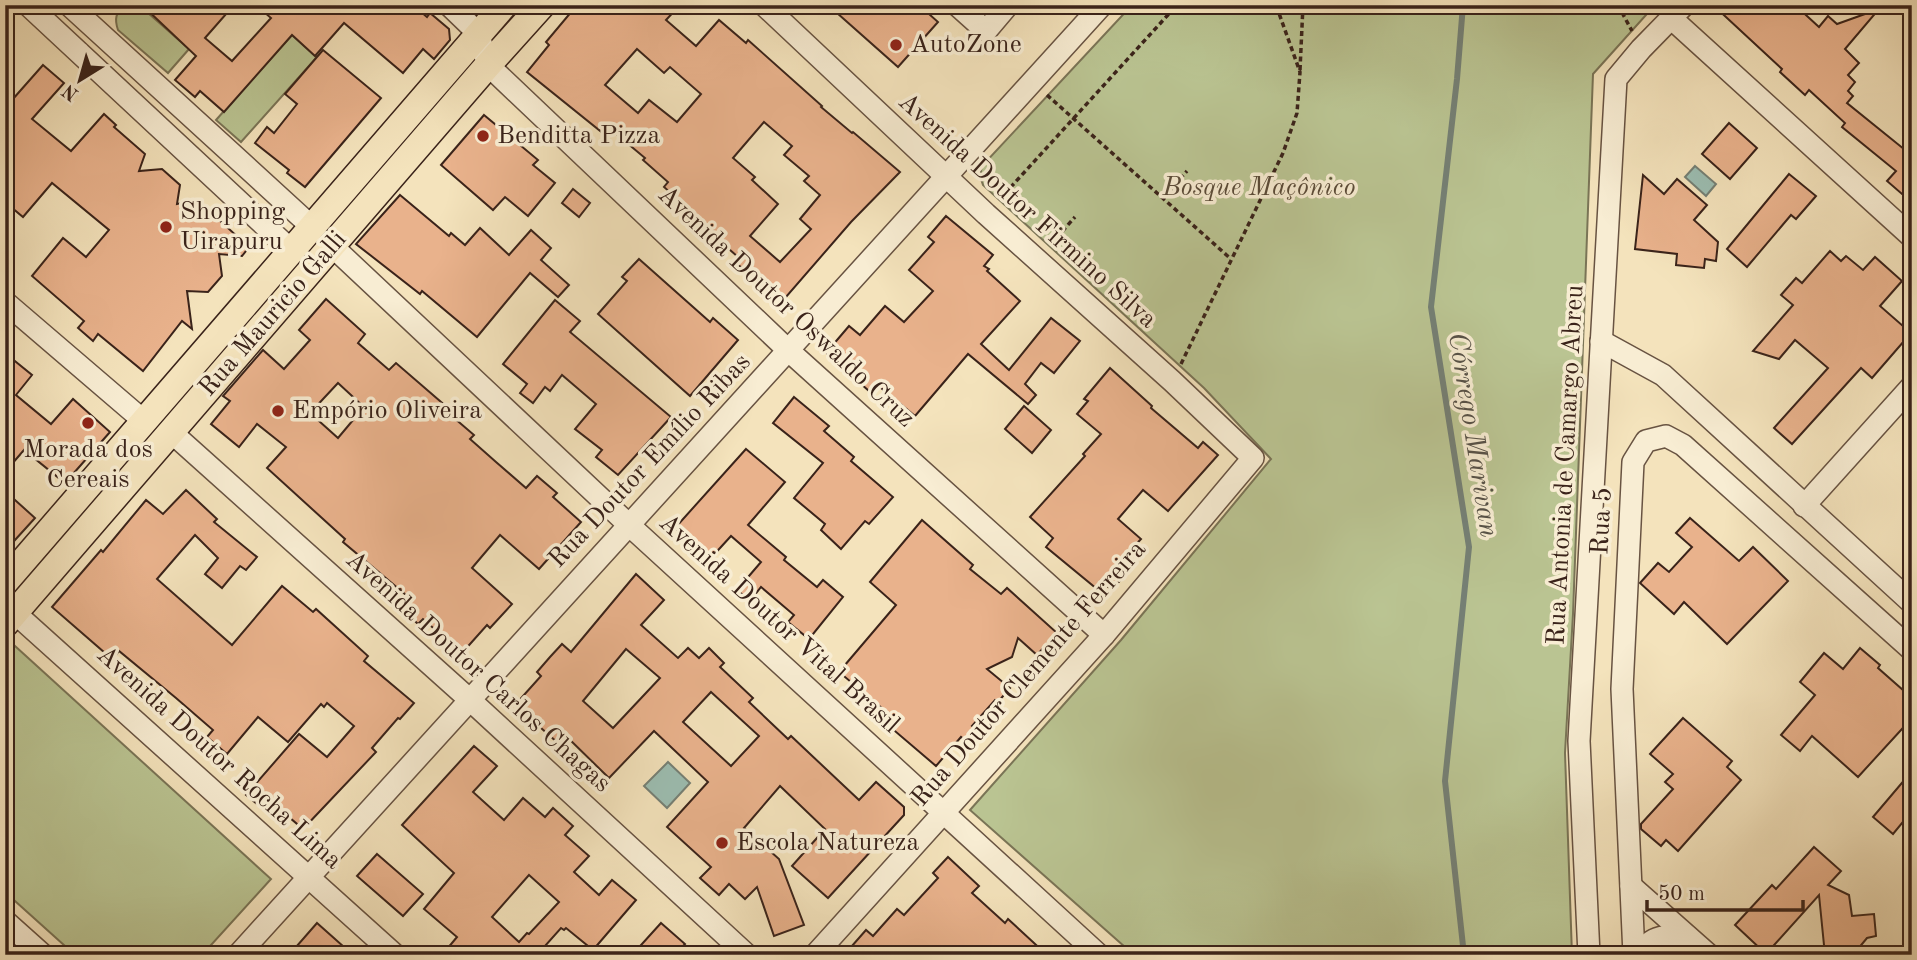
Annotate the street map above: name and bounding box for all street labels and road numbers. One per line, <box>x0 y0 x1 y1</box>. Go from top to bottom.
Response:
street label: Avenida Doutor Firmino Silva <box>893 88 1161 334</box>
street label: Avenida Doutor Oswaldo Cruz <box>653 181 919 433</box>
street label: Rua Mauricio Galli <box>194 226 352 402</box>
street label: Rua Antonia de Camargo Abreu <box>1544 284 1588 646</box>
street label: Rua Doutor Emílio Ribas <box>544 349 756 573</box>
street label: Rua 5 <box>1587 487 1617 555</box>
street label: Avenida Doutor Vital Brasil <box>654 509 904 739</box>
street label: Rua Doutor Clemente Ferreira <box>907 536 1151 812</box>
street label: Avenida Doutor Carlos Chagas <box>341 546 615 798</box>
street label: Avenida Doutor Rocha Lima <box>92 641 347 875</box>

